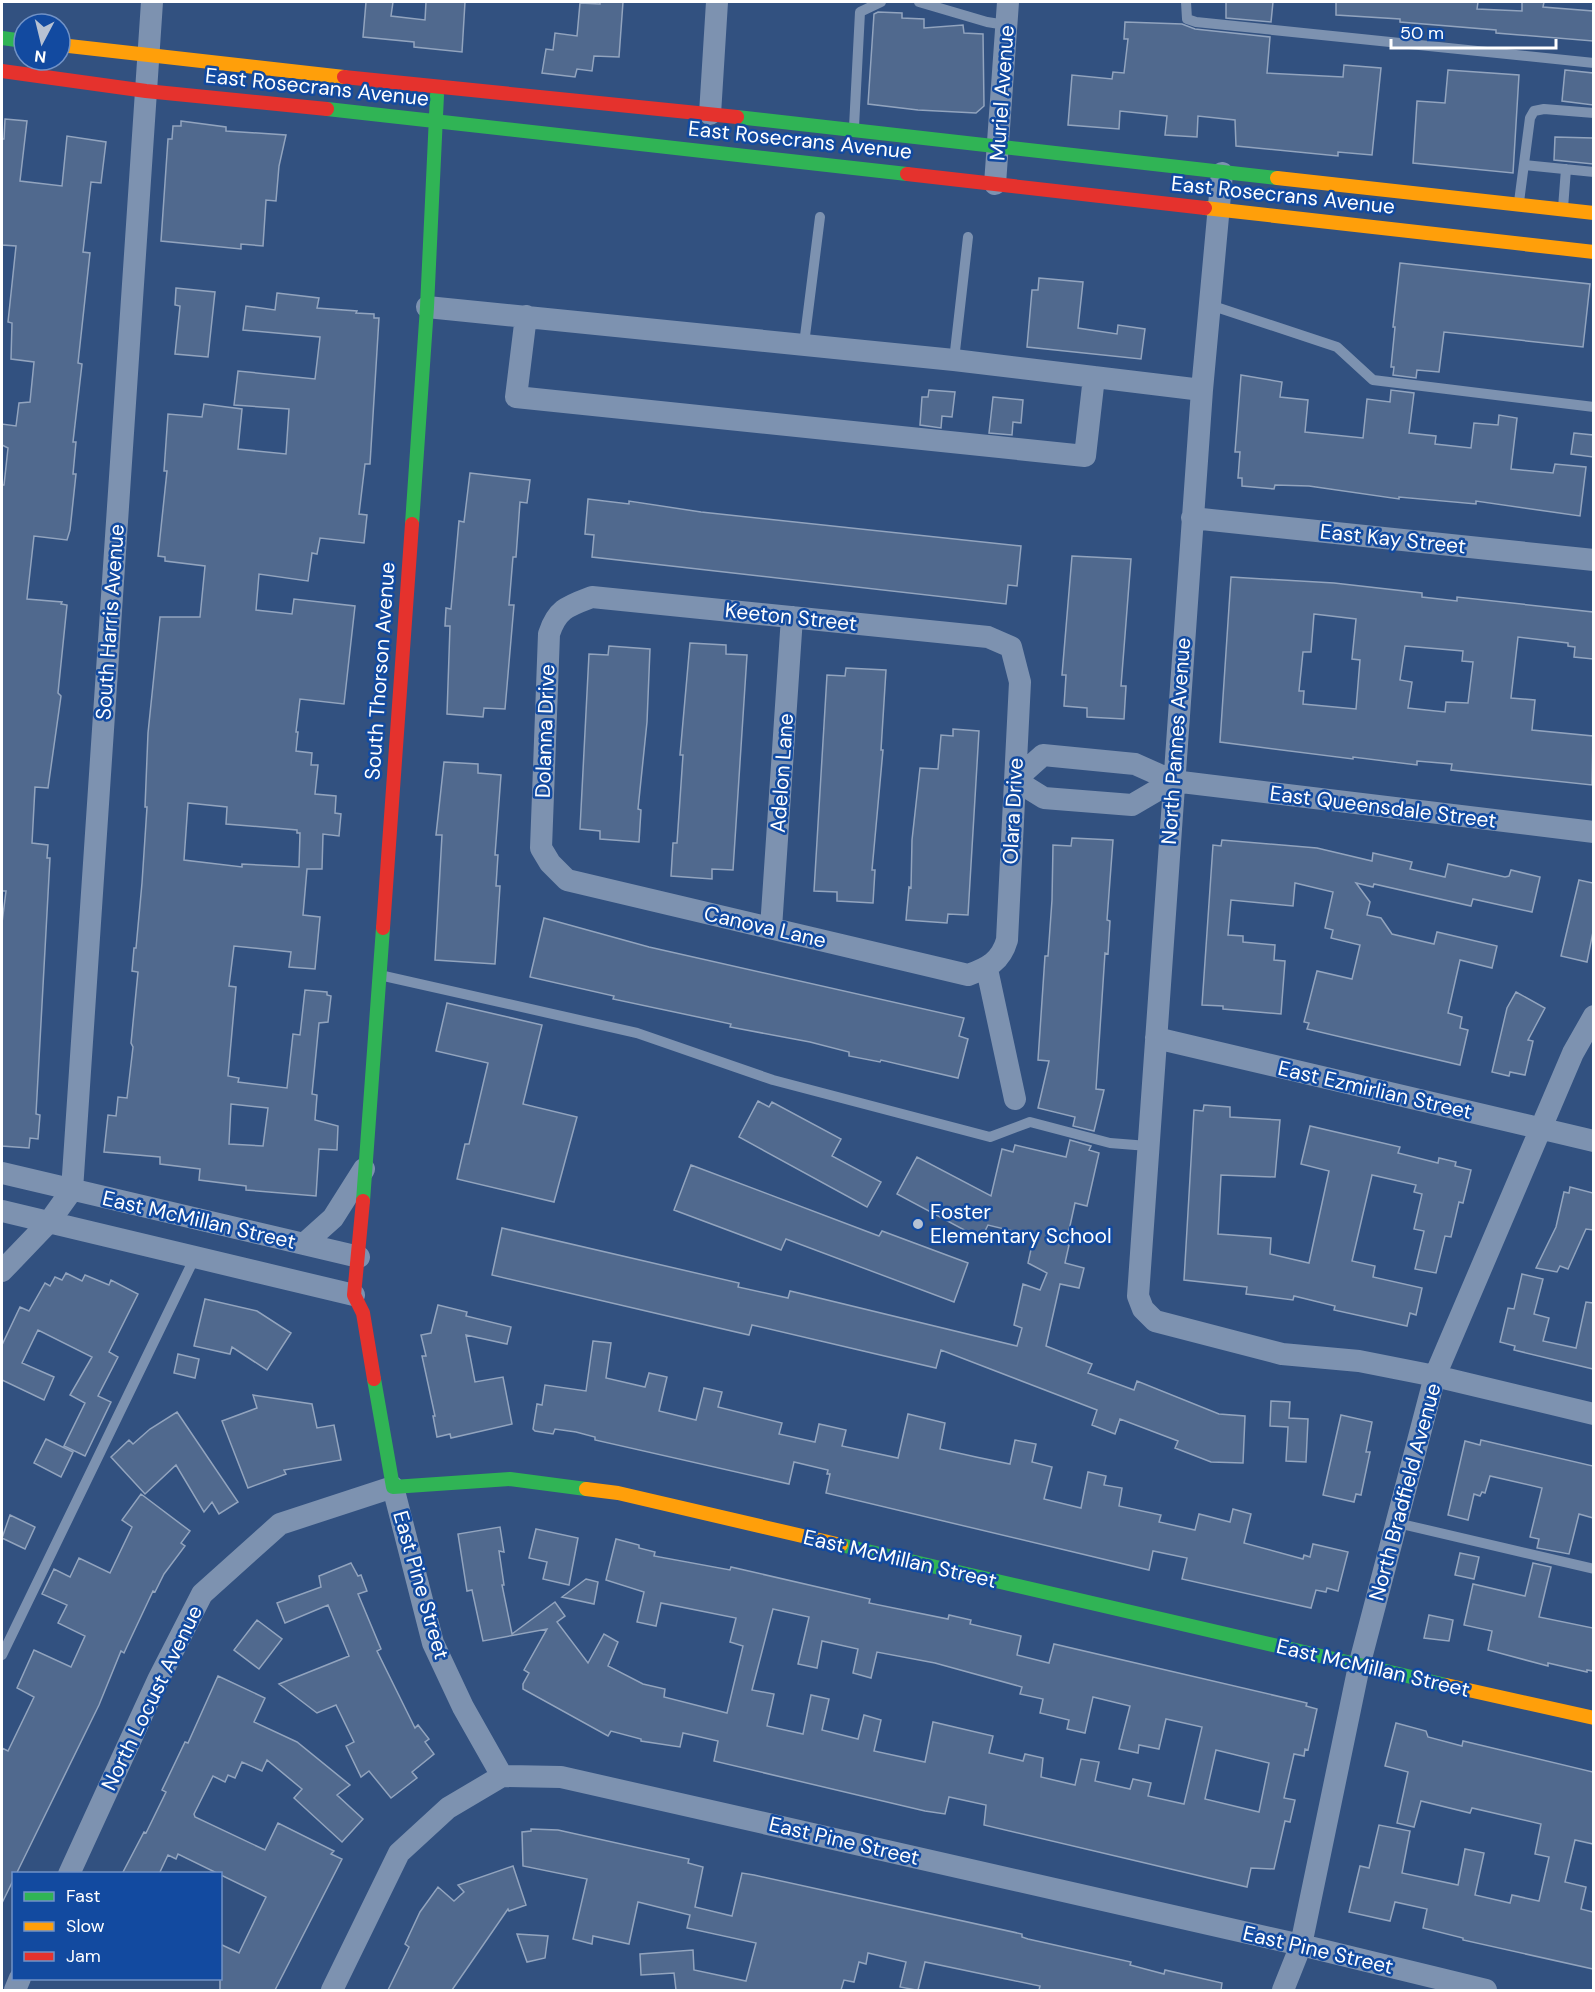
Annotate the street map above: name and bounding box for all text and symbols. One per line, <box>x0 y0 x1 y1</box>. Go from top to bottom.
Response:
north arrow <box>12 12 72 72</box>
scale bar <box>1391 12 1556 50</box>
text: 50 m <box>1400 21 1444 45</box>
street label: Muriel Avenue <box>983 24 1021 162</box>
text: N <box>33 45 47 68</box>
street label: East Rosecrans Avenue <box>204 61 430 113</box>
street label: East Rosecrans Avenue <box>687 114 913 166</box>
street label: East Rosecrans Avenue <box>1170 169 1396 221</box>
street label: East Kay Street <box>1319 517 1467 561</box>
street label: South Harris Avenue <box>89 523 131 721</box>
street label: South Thorson Avenue <box>358 561 402 781</box>
street label: Keeton Street <box>724 596 858 638</box>
street label: North Pannes Avenue <box>1155 637 1197 845</box>
street label: Dolanna Drive <box>529 664 561 798</box>
street label: Adelon Lane <box>764 712 800 834</box>
street label: Olara Drive <box>996 757 1030 865</box>
street label: East Queensdale Street <box>1268 779 1498 835</box>
street label: Canova Lane <box>701 899 829 955</box>
street label: East Ezmirlian Street <box>1275 1054 1475 1126</box>
street label: East McMillan Street <box>100 1184 298 1256</box>
place label: Foster Elementary School <box>930 1198 1112 1250</box>
marker: Foster Elementary School <box>911 1217 925 1231</box>
street label: North Bradfield Avenue <box>1362 1380 1448 1604</box>
street label: East Pine Street <box>386 1507 456 1663</box>
street label: East McMillan Street <box>801 1523 999 1595</box>
street label: North Locust Avenue <box>95 1601 209 1795</box>
street label: East McMillan Street <box>1274 1632 1472 1704</box>
street label: East Pine Street <box>766 1810 922 1872</box>
legend <box>12 1872 222 1980</box>
text: Fast <box>66 1884 101 1908</box>
text: Slow <box>66 1914 105 1938</box>
street label: East Pine Street <box>1240 1919 1396 1981</box>
text: Jam <box>66 1944 101 1968</box>

